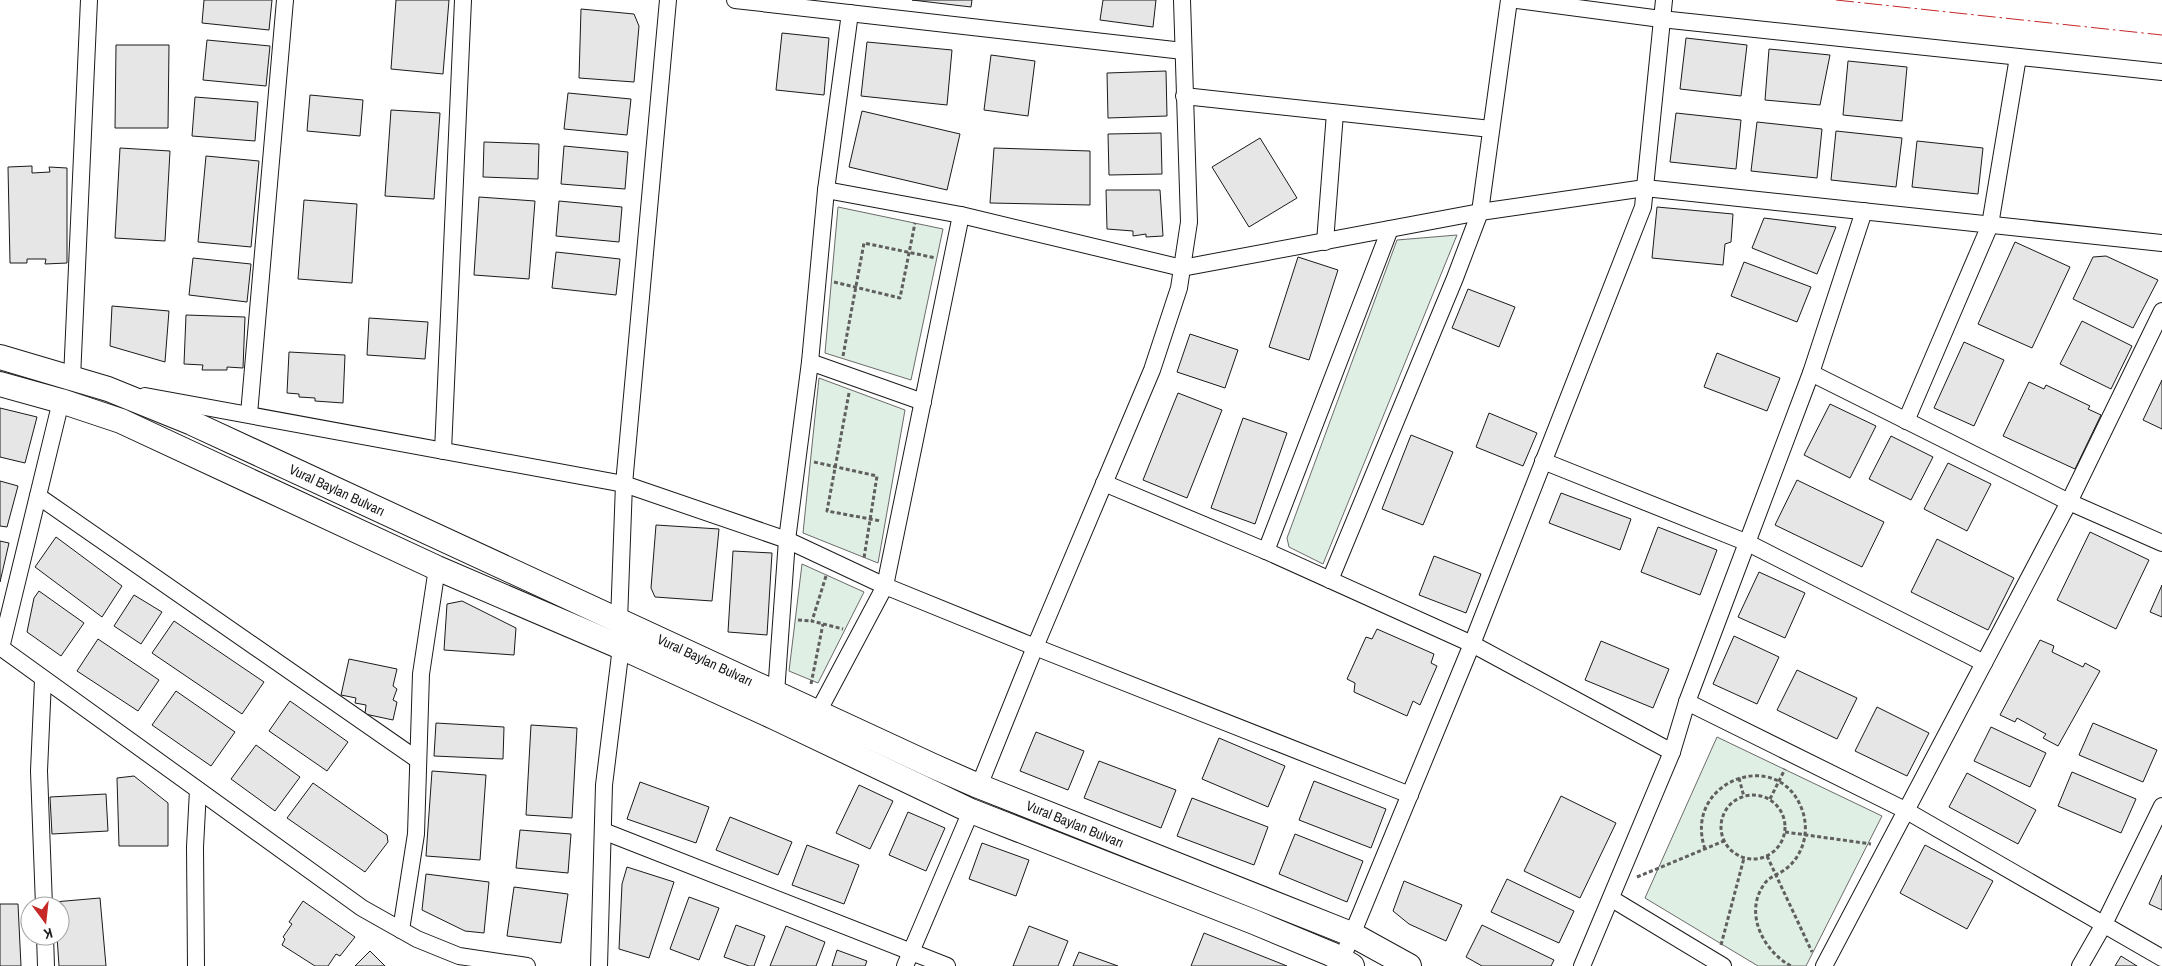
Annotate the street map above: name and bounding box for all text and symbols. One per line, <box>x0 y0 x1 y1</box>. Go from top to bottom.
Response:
street label: Vural Baylan Bulvarı <box>286 460 388 520</box>
street label: Vural Baylan Bulvarı <box>654 630 756 690</box>
street label: Vural Baylan Bulvarı <box>1024 796 1126 852</box>
north arrow <box>20 896 70 946</box>
text: K <box>41 924 55 944</box>

